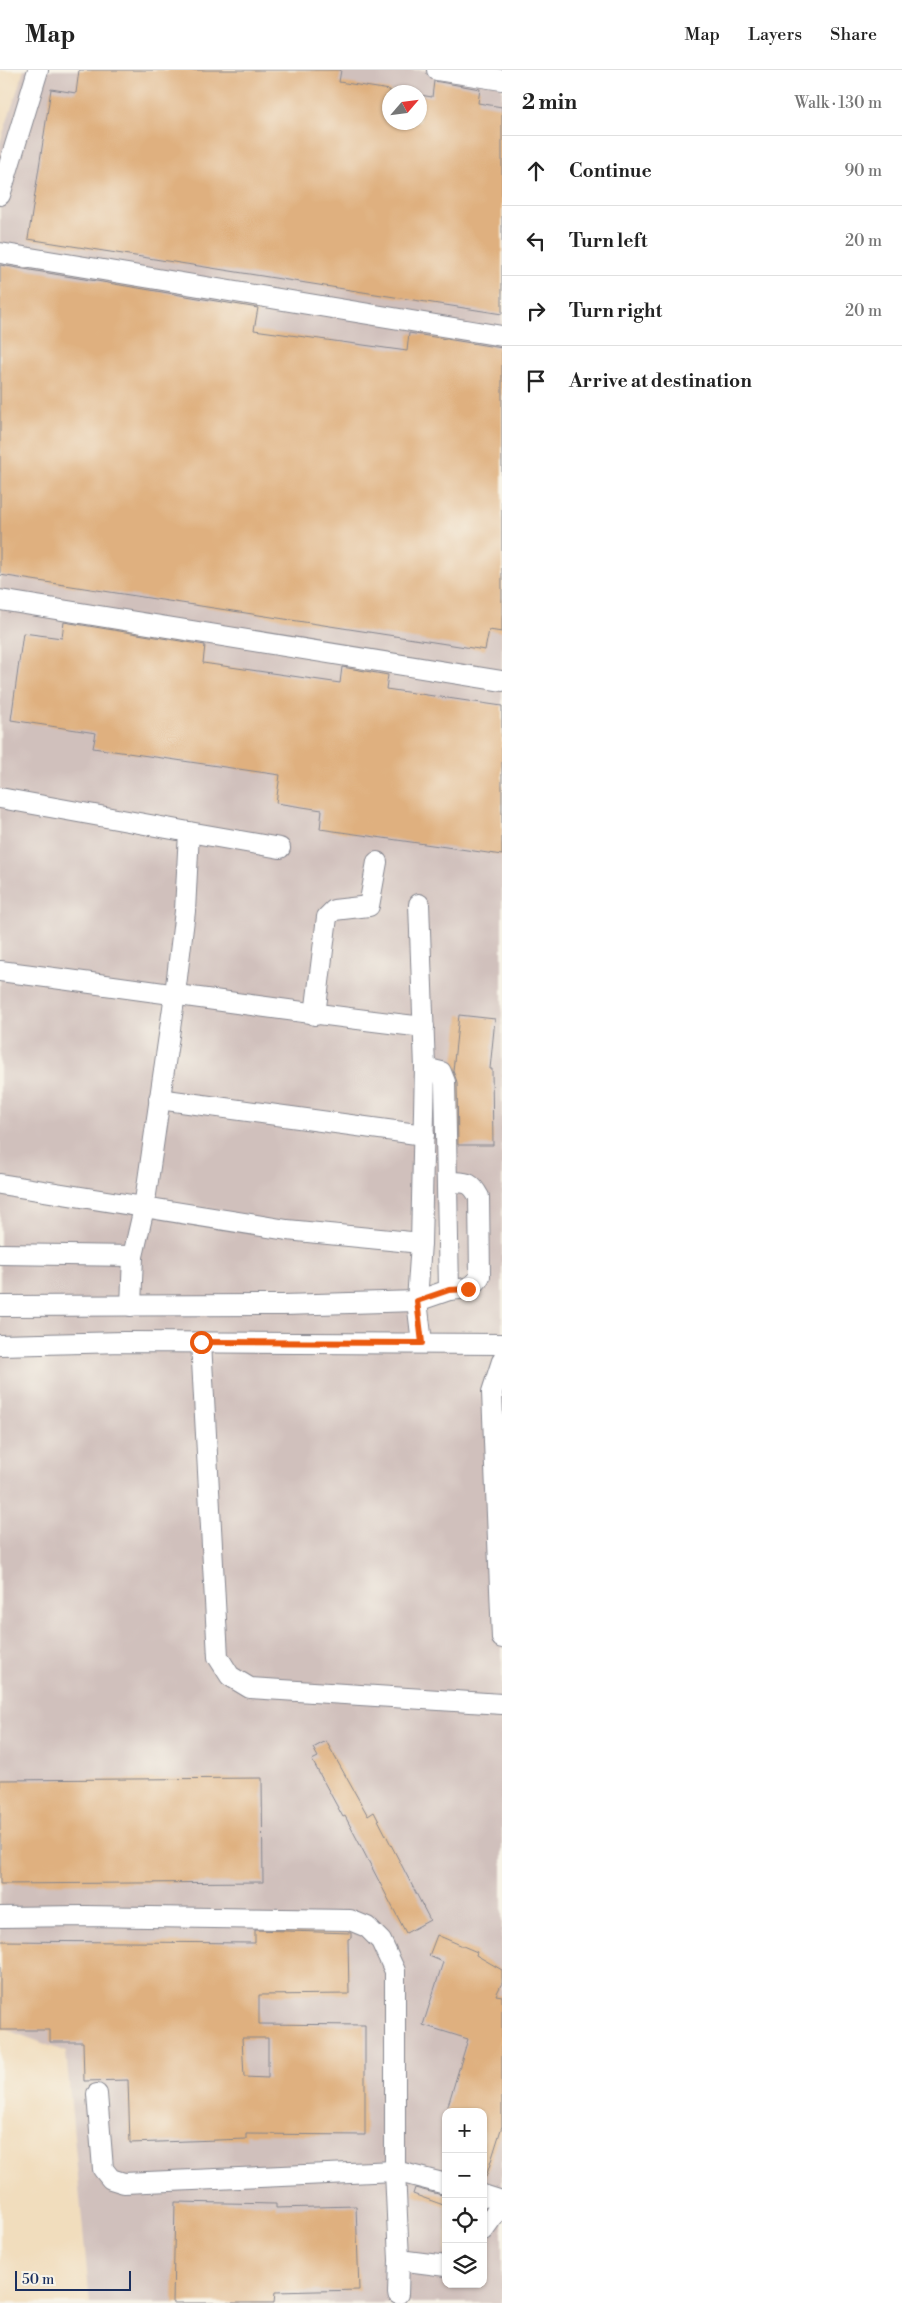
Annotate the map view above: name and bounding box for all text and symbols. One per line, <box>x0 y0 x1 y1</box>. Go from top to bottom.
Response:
text: Map <box>25 20 75 50</box>
text: Map <box>685 23 720 46</box>
text: Layers <box>748 23 802 46</box>
text: Share <box>830 23 877 46</box>
north arrow <box>382 85 427 130</box>
text: 2 min <box>522 90 577 116</box>
text: Walk · 130 m <box>794 93 882 113</box>
icon: ahead <box>522 157 550 185</box>
text: Continue <box>569 159 652 183</box>
text: 90 m <box>844 161 882 181</box>
icon: left <box>522 227 550 255</box>
text: Turn left <box>569 229 648 253</box>
text: 20 m <box>845 231 882 251</box>
icon: right <box>522 297 550 325</box>
text: Turn right <box>569 299 662 323</box>
text: 20 m <box>845 301 882 321</box>
icon: arrive <box>522 367 550 395</box>
text: Arrive at destination <box>569 369 752 393</box>
route end <box>457 1278 480 1301</box>
route start <box>190 1331 213 1354</box>
map controls <box>442 2108 487 2288</box>
button: + <box>442 2108 487 2153</box>
button: − <box>442 2153 487 2198</box>
button: locate <box>442 2198 487 2243</box>
button: layers <box>442 2243 487 2288</box>
scale bar <box>15 2268 131 2291</box>
text: 50 m <box>22 2271 54 2289</box>

